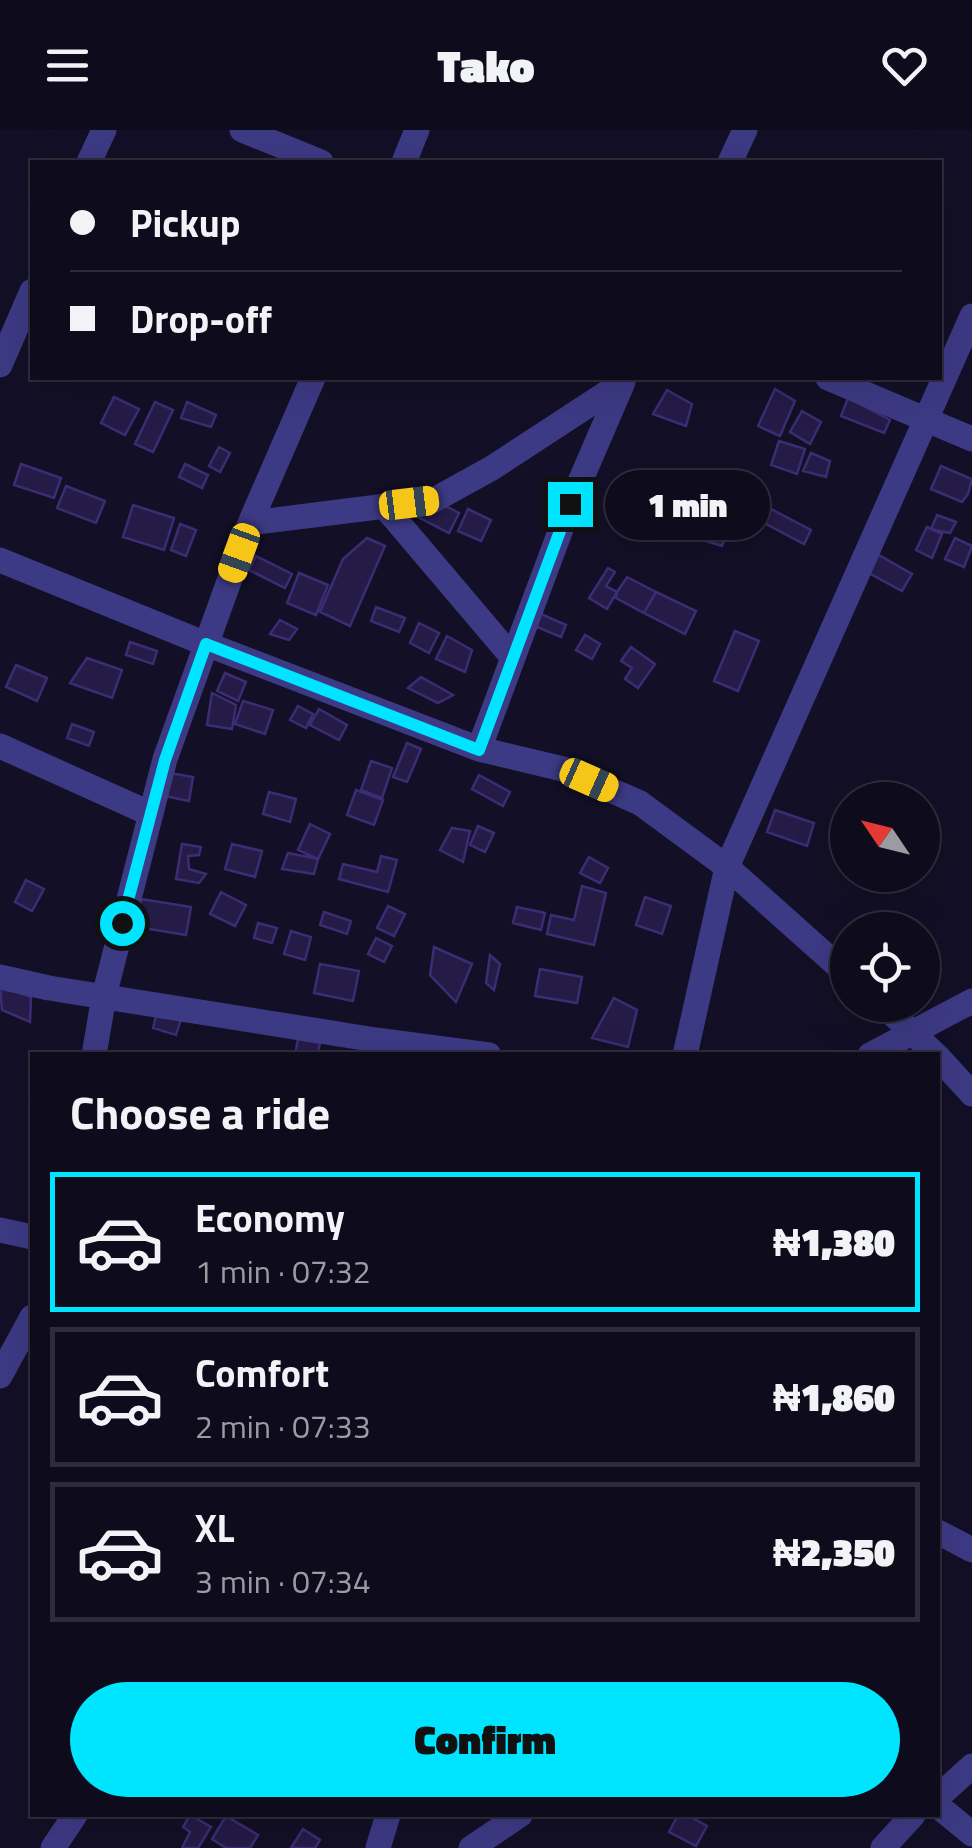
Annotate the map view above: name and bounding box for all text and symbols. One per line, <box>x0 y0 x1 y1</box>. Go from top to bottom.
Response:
text: Tako <box>437 31 535 99</box>
icon: menu <box>40 38 95 93</box>
icon: heart <box>877 38 932 93</box>
text: Pickup <box>130 194 240 252</box>
text: Drop-off <box>130 290 272 348</box>
callout: 1 min <box>605 469 770 539</box>
text: 1 min <box>648 481 727 529</box>
route end <box>548 482 593 527</box>
car <box>377 484 441 522</box>
car <box>215 520 263 586</box>
car <box>555 754 623 806</box>
north arrow <box>830 782 940 892</box>
map controls <box>830 782 940 1022</box>
route start <box>100 901 145 946</box>
button: locate <box>830 912 940 1022</box>
text: Choose a ride <box>70 1078 330 1146</box>
text: Economy <box>195 1189 345 1247</box>
icon: car <box>75 1197 165 1287</box>
text: ₦1,380 <box>773 1213 895 1271</box>
text: 1 min · 07:32 <box>195 1247 371 1295</box>
text: Comfort <box>195 1344 329 1402</box>
icon: car <box>75 1352 165 1442</box>
text: ₦1,860 <box>773 1368 895 1426</box>
text: 2 min · 07:33 <box>195 1402 371 1450</box>
text: XL <box>195 1499 235 1557</box>
icon: car <box>75 1507 165 1597</box>
text: ₦2,350 <box>773 1523 895 1581</box>
text: 3 min · 07:34 <box>195 1557 371 1605</box>
button: Confirm <box>70 1682 900 1797</box>

